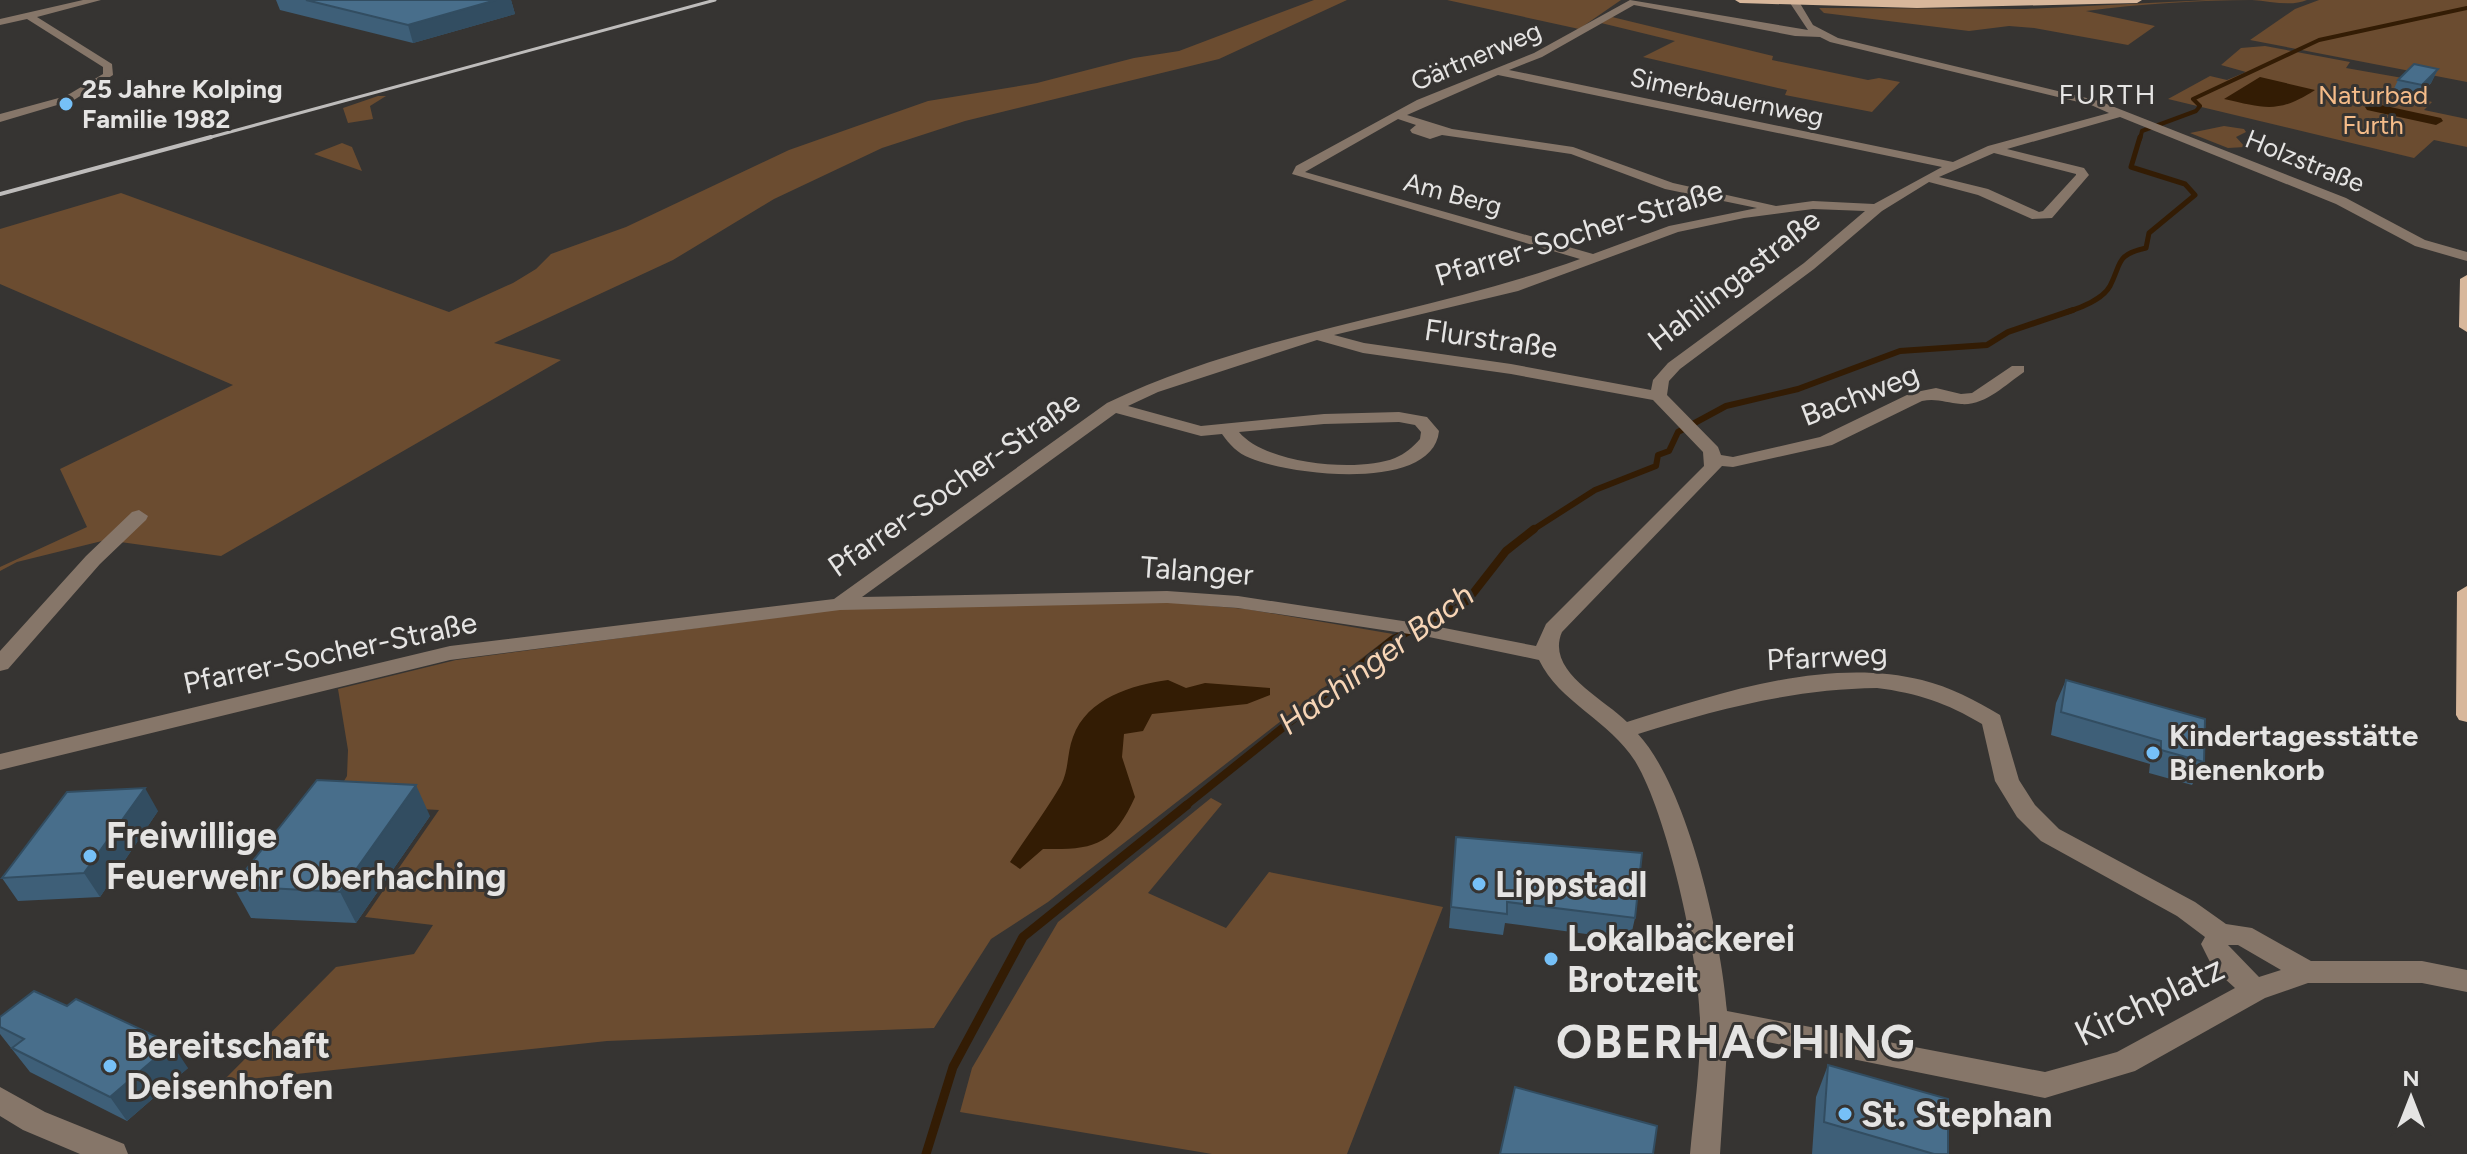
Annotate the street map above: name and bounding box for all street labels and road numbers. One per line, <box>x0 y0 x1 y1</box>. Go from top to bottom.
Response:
street label: Gärtnerweg <box>1406 14 1546 98</box>
street label: Simerbauernweg <box>1627 61 1827 133</box>
street label: Holzstraße <box>2241 123 2369 199</box>
street label: Am Berg <box>1400 166 1506 222</box>
street label: Pfarrer-Socher-Straße <box>1430 171 1727 294</box>
street label: Hahilingastraße <box>1640 201 1827 358</box>
street label: Flurstraße <box>1422 311 1560 366</box>
street label: Bachweg <box>1796 355 1924 434</box>
street label: Pfarrer-Socher-Straße <box>821 383 1087 585</box>
street label: Talanger <box>1139 548 1255 593</box>
street label: Pfarrer-Socher-Straße <box>180 603 480 702</box>
street label: Pfarrweg <box>1766 635 1888 678</box>
street label: Kirchplatz <box>2067 946 2231 1055</box>

